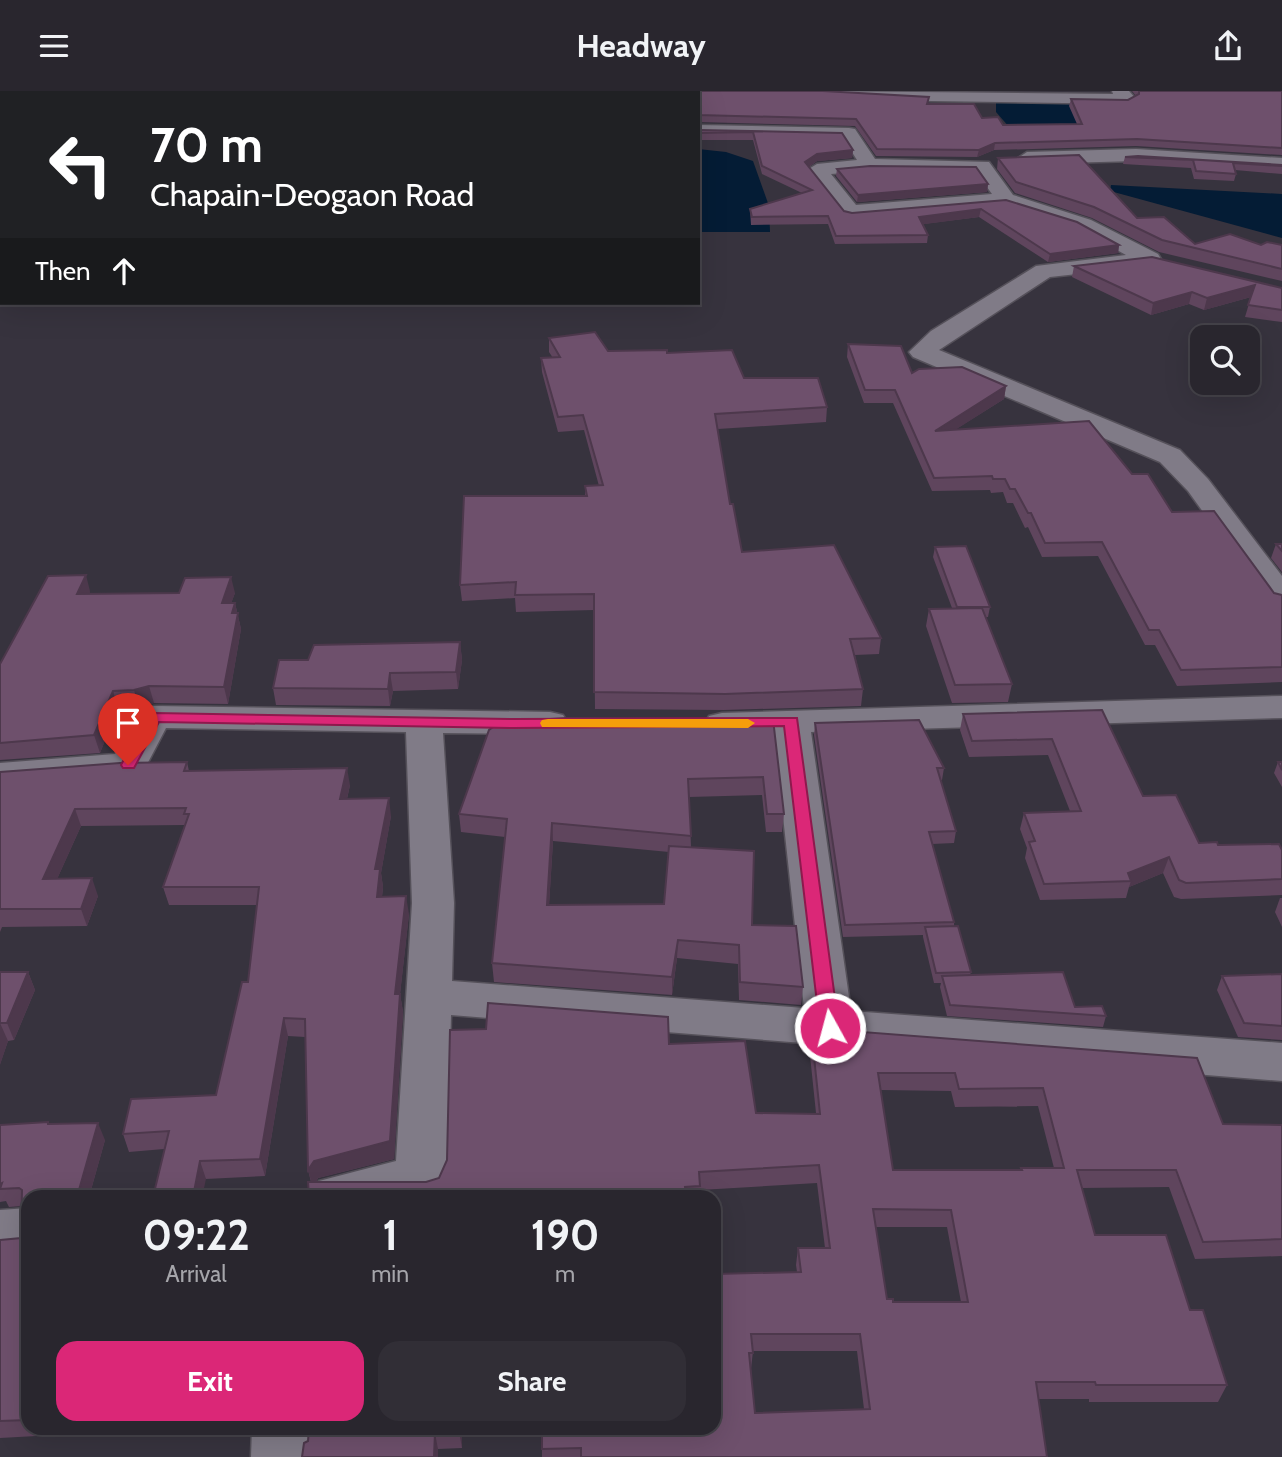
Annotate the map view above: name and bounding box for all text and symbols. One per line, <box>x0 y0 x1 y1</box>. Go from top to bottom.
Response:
text: Headway <box>576 26 706 65</box>
icon: menu <box>35 27 73 65</box>
icon: share <box>1209 27 1247 65</box>
text: 70 m <box>150 115 263 174</box>
icon: left <box>35 119 126 210</box>
text: Chapain-Deogaon Road <box>150 175 474 214</box>
icon: ahead <box>105 252 143 290</box>
text: Then <box>35 255 91 287</box>
map controls <box>1190 325 1260 395</box>
button: search <box>1190 325 1260 395</box>
pin <box>98 693 158 765</box>
icon: arrive <box>109 704 147 742</box>
position arrow <box>793 991 867 1065</box>
text: 09:22 <box>143 1209 250 1261</box>
text: 1 <box>382 1209 398 1261</box>
text: 190 <box>531 1209 599 1261</box>
text: Arrival <box>165 1260 227 1288</box>
text: min <box>371 1260 409 1288</box>
text: m <box>555 1260 575 1288</box>
button: Exit <box>56 1341 364 1421</box>
button: Share <box>378 1341 686 1421</box>

